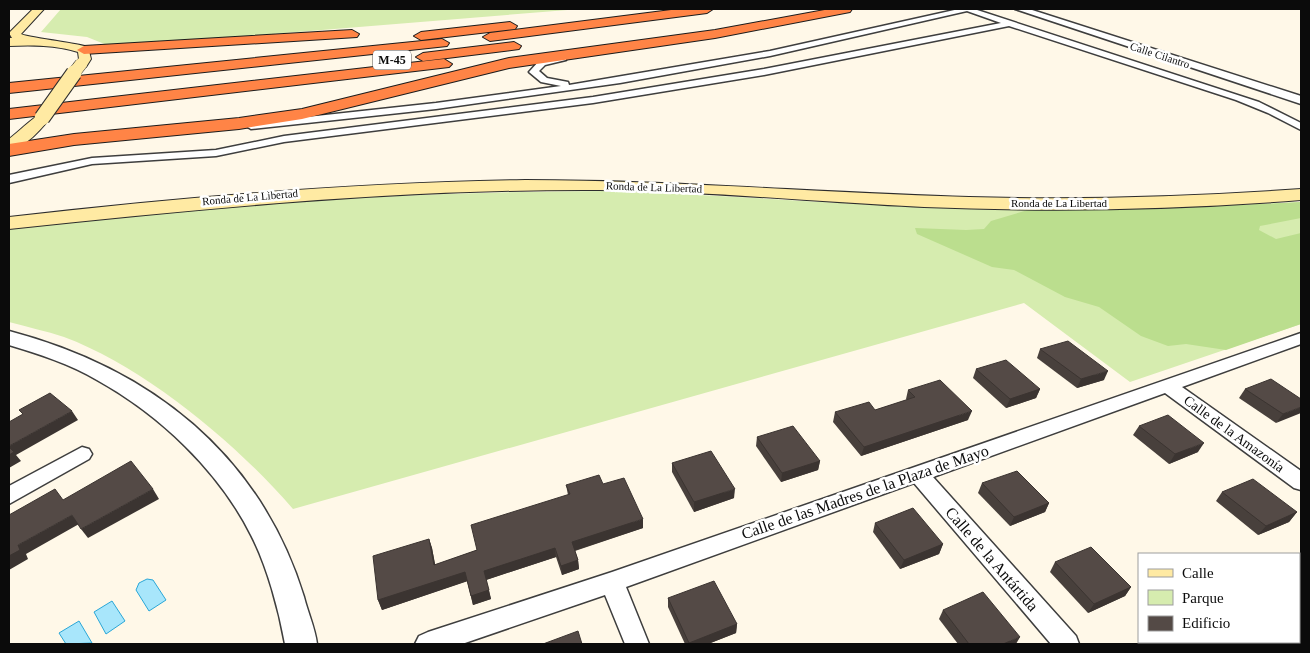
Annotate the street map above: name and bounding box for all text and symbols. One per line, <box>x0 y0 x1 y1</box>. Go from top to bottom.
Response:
street label: Calle Cilantro <box>1129 40 1192 70</box>
road number: M-45 <box>373 50 411 70</box>
street label: Ronda de La Libertad <box>606 179 703 195</box>
street label: Ronda de La Libertad <box>202 187 299 207</box>
street label: Ronda de La Libertad <box>1011 197 1108 209</box>
street label: Calle de la Amazonía <box>1181 393 1288 476</box>
street label: Calle de las Madres de la Plaza de Mayo <box>739 442 991 543</box>
street label: Calle de la Antártida <box>942 504 1042 614</box>
legend <box>1138 553 1300 643</box>
text: Calle <box>1182 565 1214 581</box>
text: Parque <box>1182 590 1224 606</box>
text: Edificio <box>1182 615 1230 631</box>

